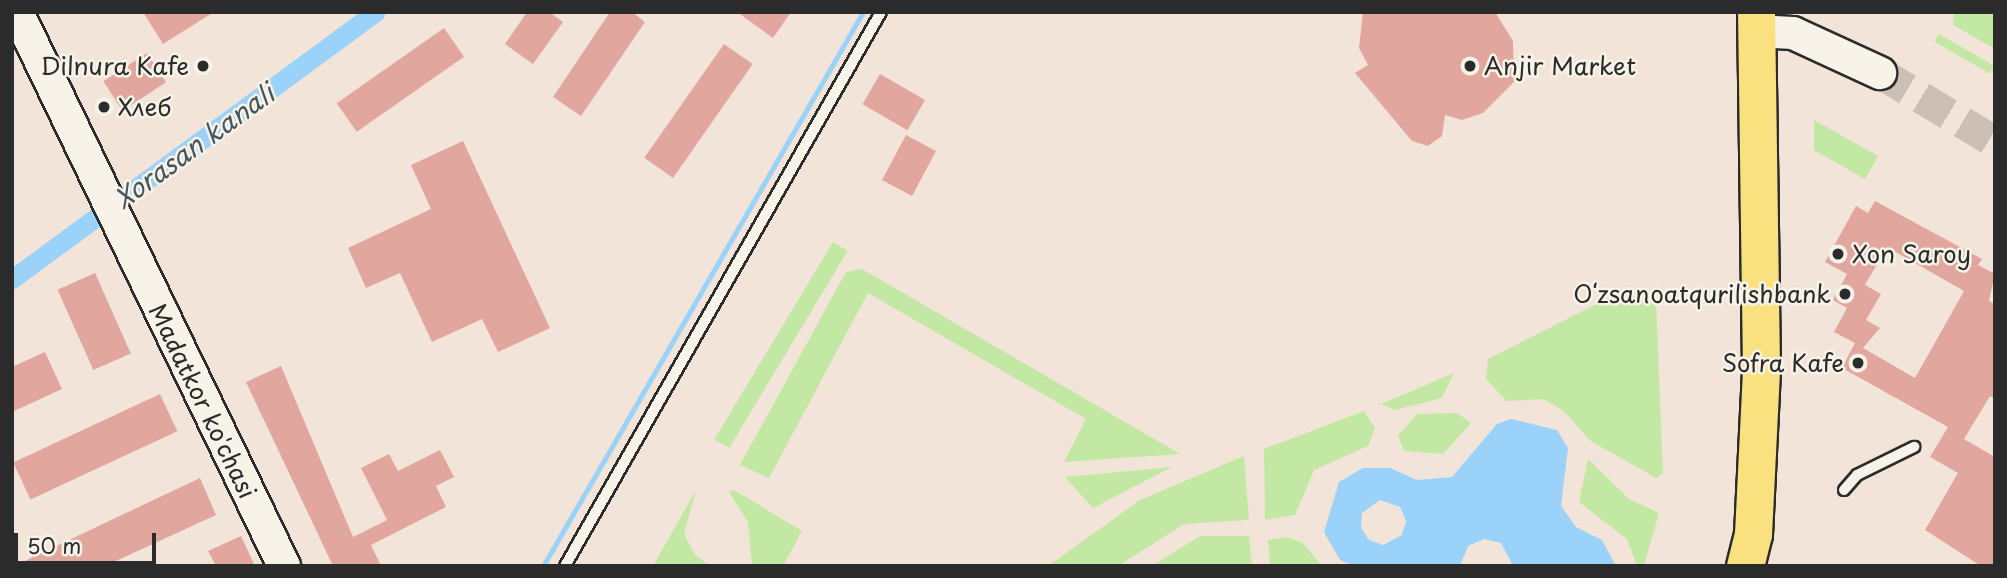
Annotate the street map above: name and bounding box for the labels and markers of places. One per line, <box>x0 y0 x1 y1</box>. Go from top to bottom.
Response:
place label: Dilnura Kafe <box>41 52 189 80</box>
place label: Anjir Market <box>1484 52 1635 80</box>
marker: Dilnura Kafe <box>195 58 211 74</box>
marker: Anjir Market <box>1462 58 1478 74</box>
place label: Хлеб <box>118 93 171 121</box>
marker: Хлеб <box>96 99 112 115</box>
place label: Xon Saroy <box>1852 240 1972 268</box>
marker: Xon Saroy <box>1830 246 1846 262</box>
place label: Oʻzsanoatqurilishbank <box>1573 280 1831 308</box>
marker: Oʻzsanoatqurilishbank <box>1837 286 1853 302</box>
place label: Sofra Kafe <box>1720 349 1844 377</box>
marker: Sofra Kafe <box>1850 355 1866 371</box>

